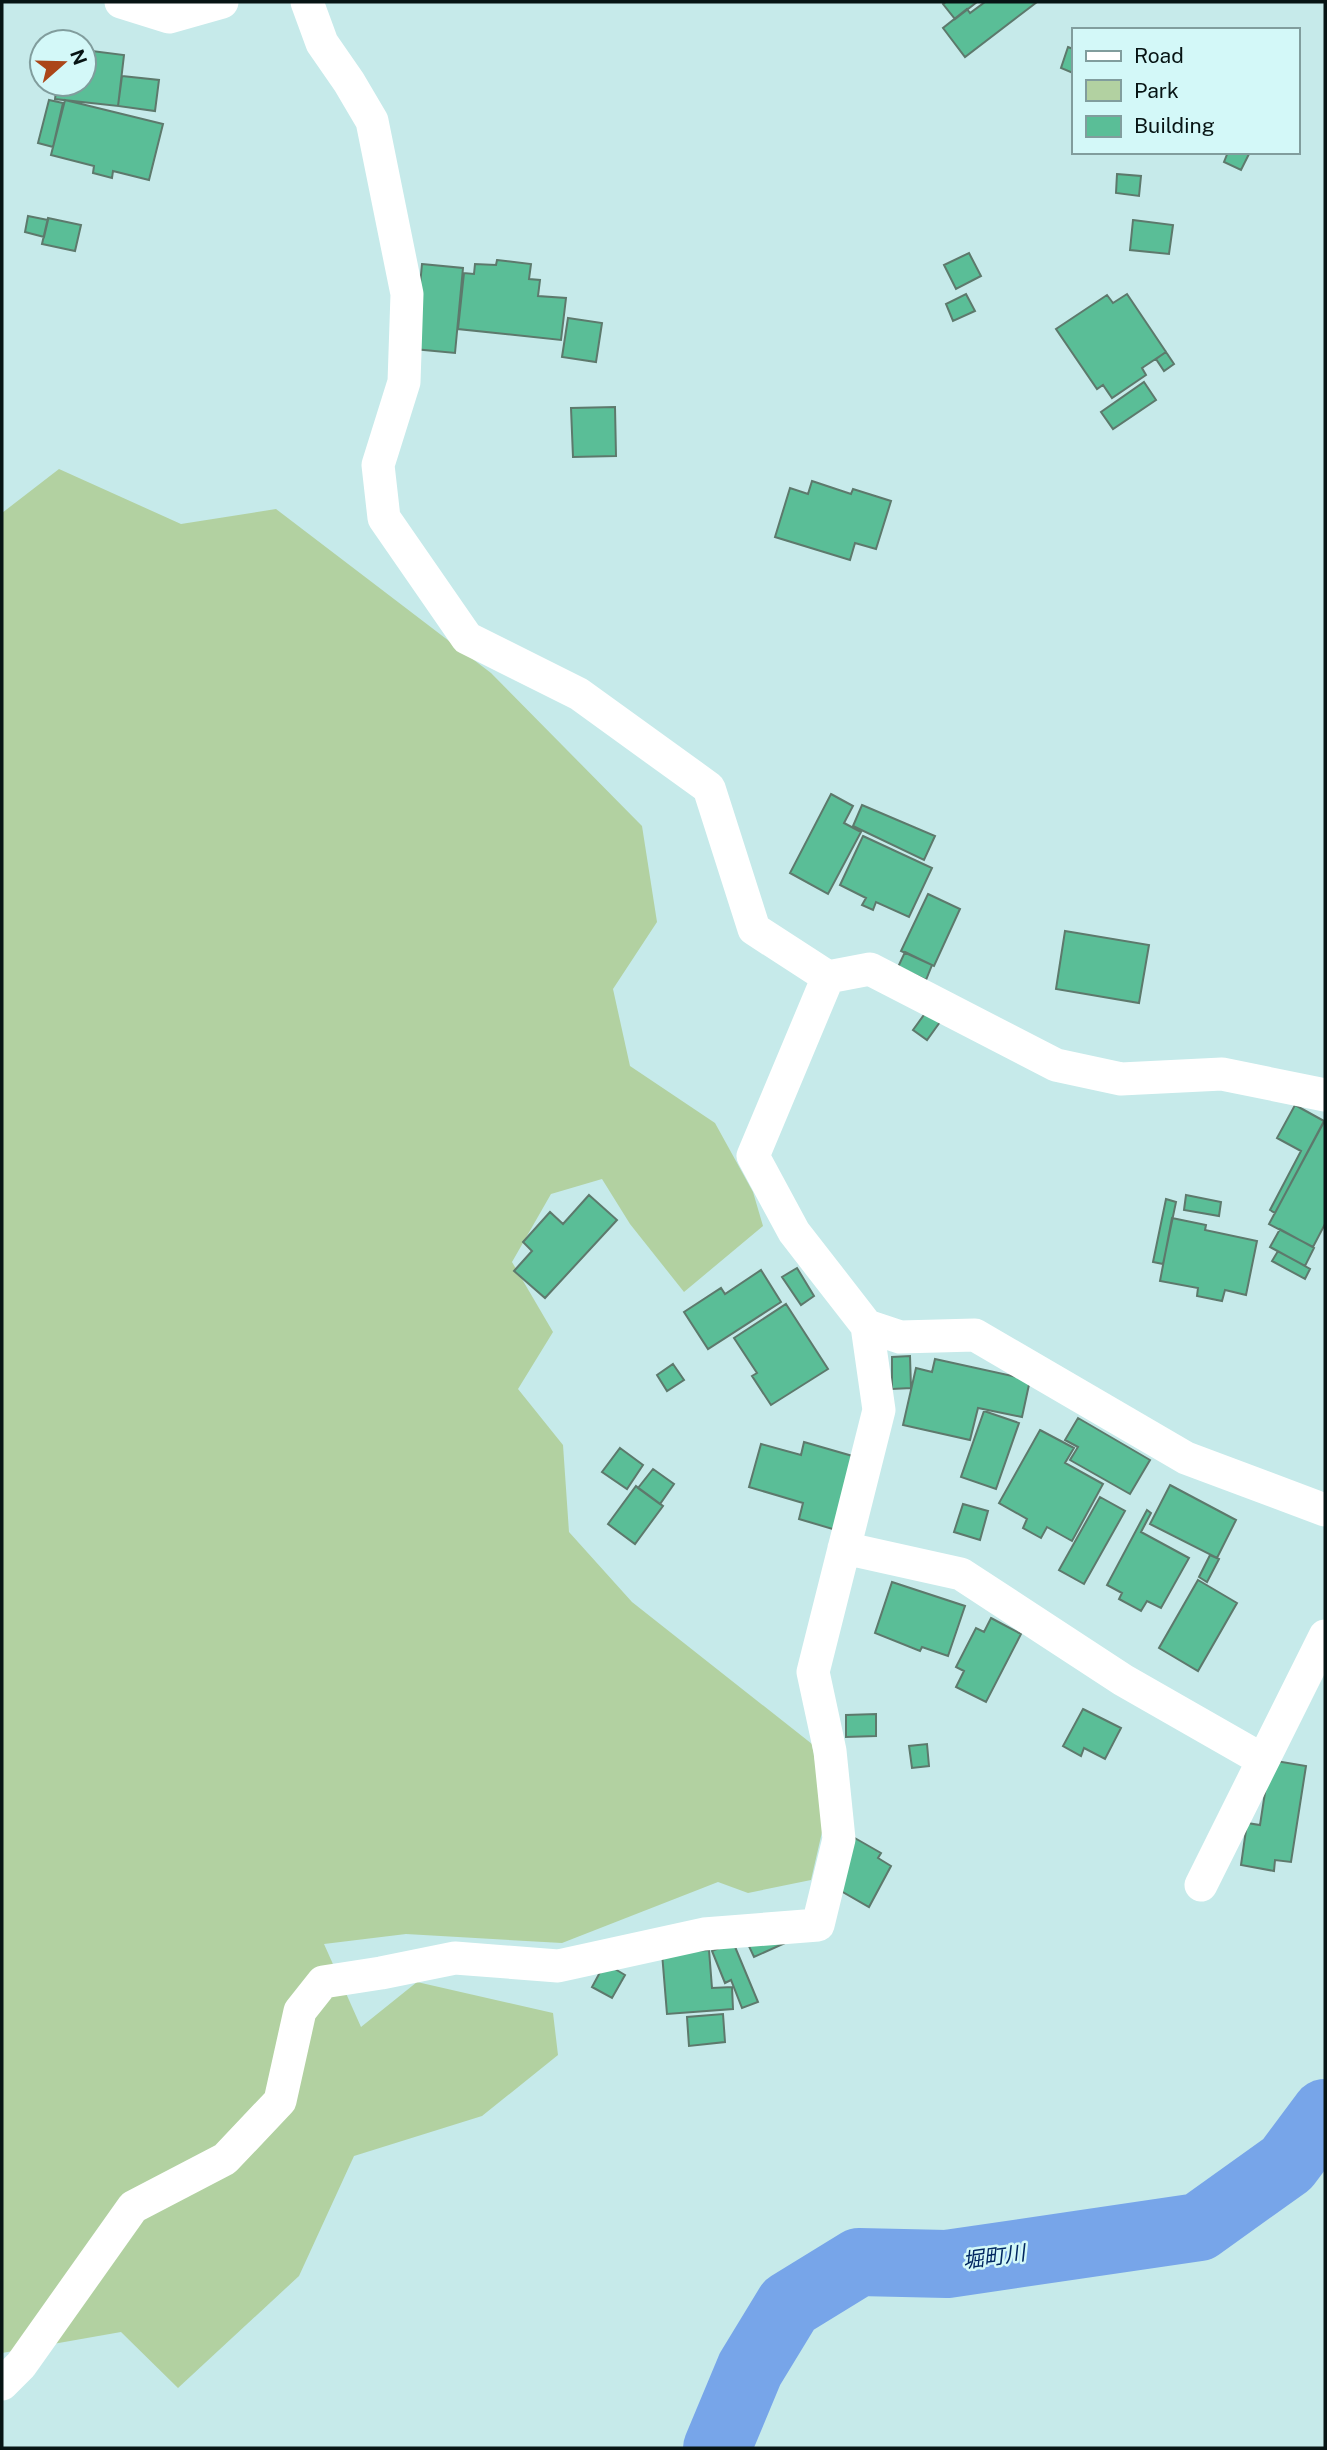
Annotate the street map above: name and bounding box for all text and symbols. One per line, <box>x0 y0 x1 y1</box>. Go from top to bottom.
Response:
north arrow <box>28 28 98 98</box>
legend <box>1072 28 1299 154</box>
text: Road <box>1134 43 1184 68</box>
text: N <box>66 46 92 68</box>
text: Park <box>1134 78 1179 103</box>
text: Building <box>1134 113 1215 138</box>
water label: 堀町川 <box>961 2239 1029 2273</box>

